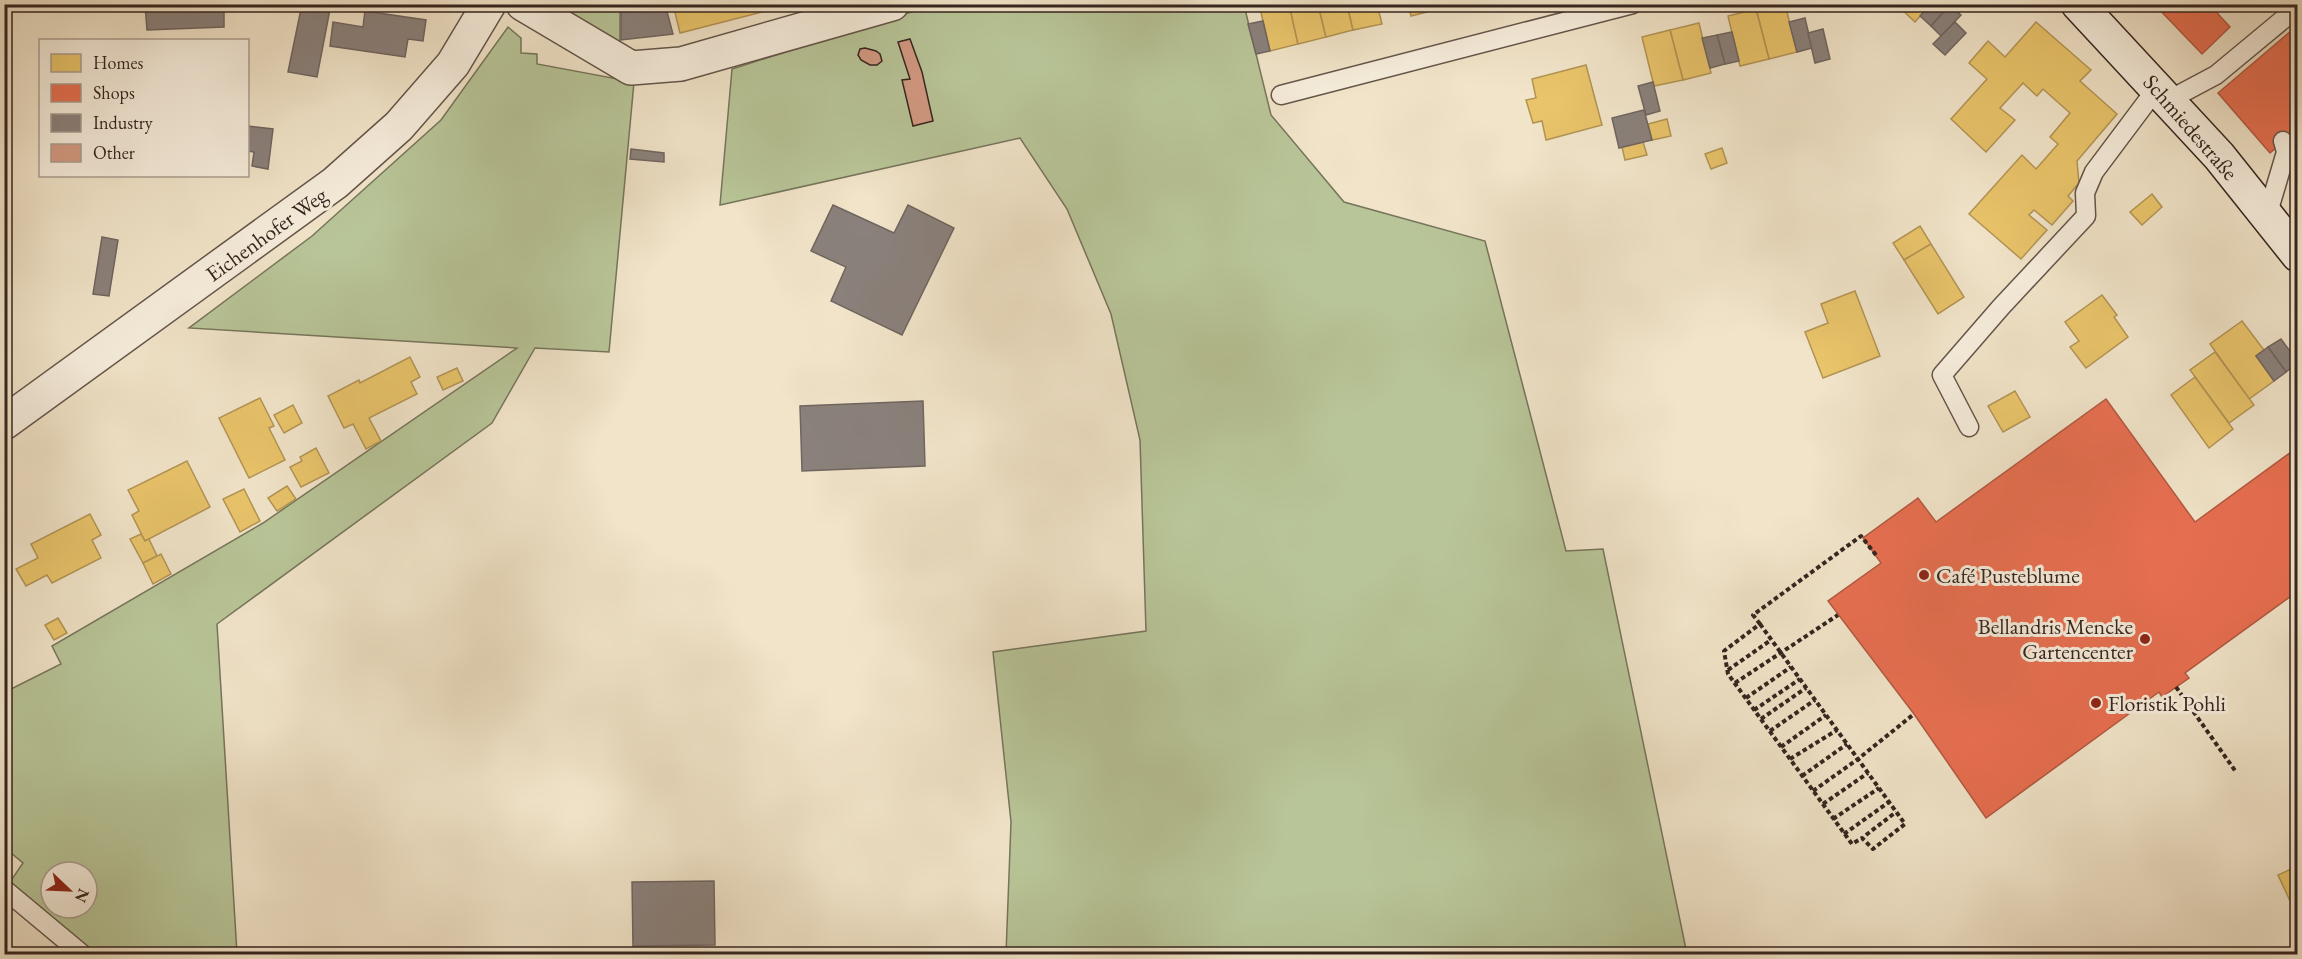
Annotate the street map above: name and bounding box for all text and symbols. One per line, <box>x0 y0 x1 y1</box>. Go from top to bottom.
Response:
legend <box>39 39 249 177</box>
text: Homes <box>93 51 144 74</box>
street label: Schmiedestraße <box>2137 68 2245 187</box>
text: Shops <box>93 81 135 104</box>
text: Industry <box>93 111 153 134</box>
text: Other <box>93 141 135 164</box>
street label: Eichenhofer Weg <box>200 180 333 288</box>
place label: Café Pusteblume <box>1936 561 2080 590</box>
marker: Café Pusteblume <box>1917 568 1931 582</box>
place label: Bellandris Mencke Gartencenter <box>1978 612 2134 666</box>
marker: Bellandris Mencke Gartencenter <box>2138 632 2152 646</box>
place label: Floristik Pohli <box>2108 689 2226 718</box>
marker: Floristik Pohli <box>2089 696 2103 710</box>
north arrow <box>39 860 99 920</box>
text: N <box>70 886 95 906</box>

